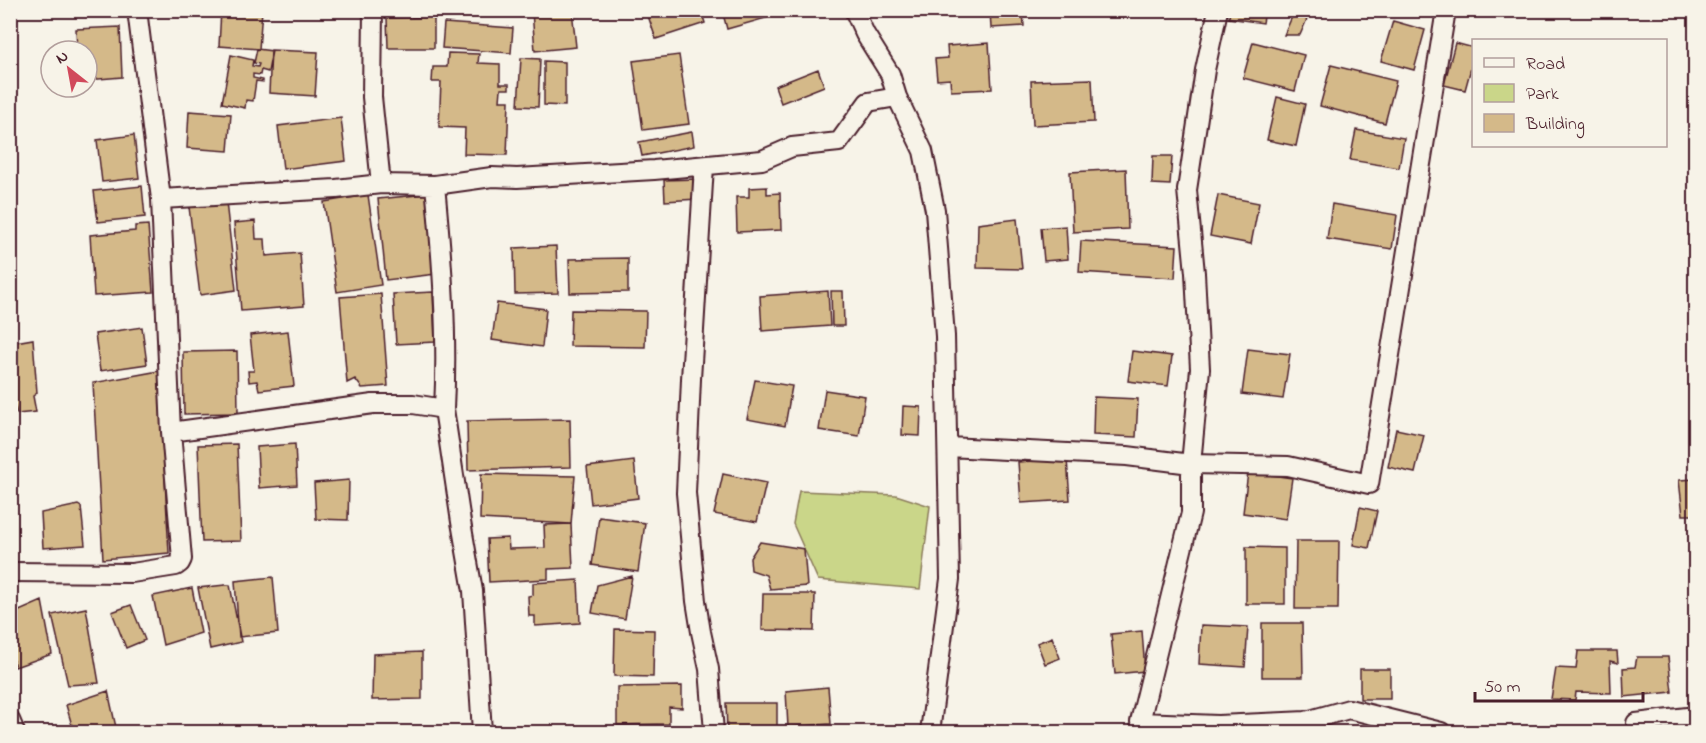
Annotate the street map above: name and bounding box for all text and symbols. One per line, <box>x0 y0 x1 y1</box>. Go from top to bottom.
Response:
north arrow <box>39 39 99 99</box>
legend <box>1472 39 1667 147</box>
text: N <box>51 45 73 71</box>
text: Road <box>1526 52 1565 78</box>
text: Park <box>1526 82 1559 108</box>
text: Building <box>1525 112 1585 139</box>
scale bar <box>1475 665 1643 703</box>
text: 50 m <box>1484 675 1521 701</box>

